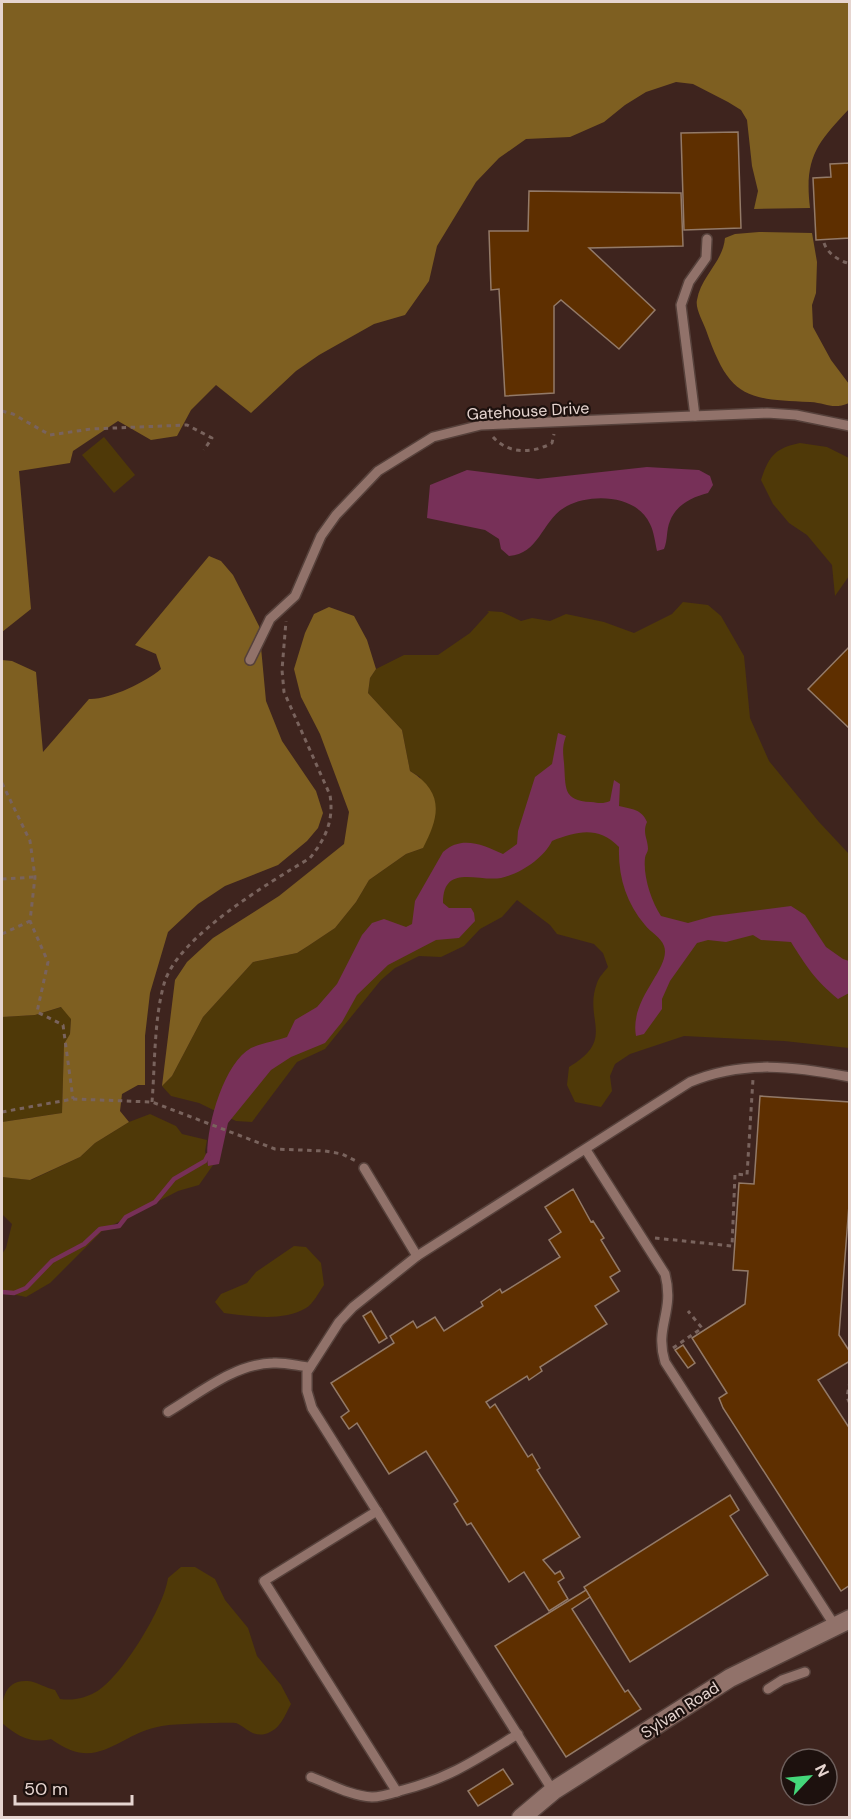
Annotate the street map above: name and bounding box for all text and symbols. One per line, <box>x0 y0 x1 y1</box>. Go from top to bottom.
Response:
street label: Gatehouse Drive <box>466 397 590 425</box>
street label: Sylvan Road <box>637 1677 723 1743</box>
north arrow <box>779 1747 839 1807</box>
text: N <box>810 1761 834 1780</box>
scale bar <box>15 1768 132 1806</box>
text: 50 m <box>24 1777 68 1801</box>

